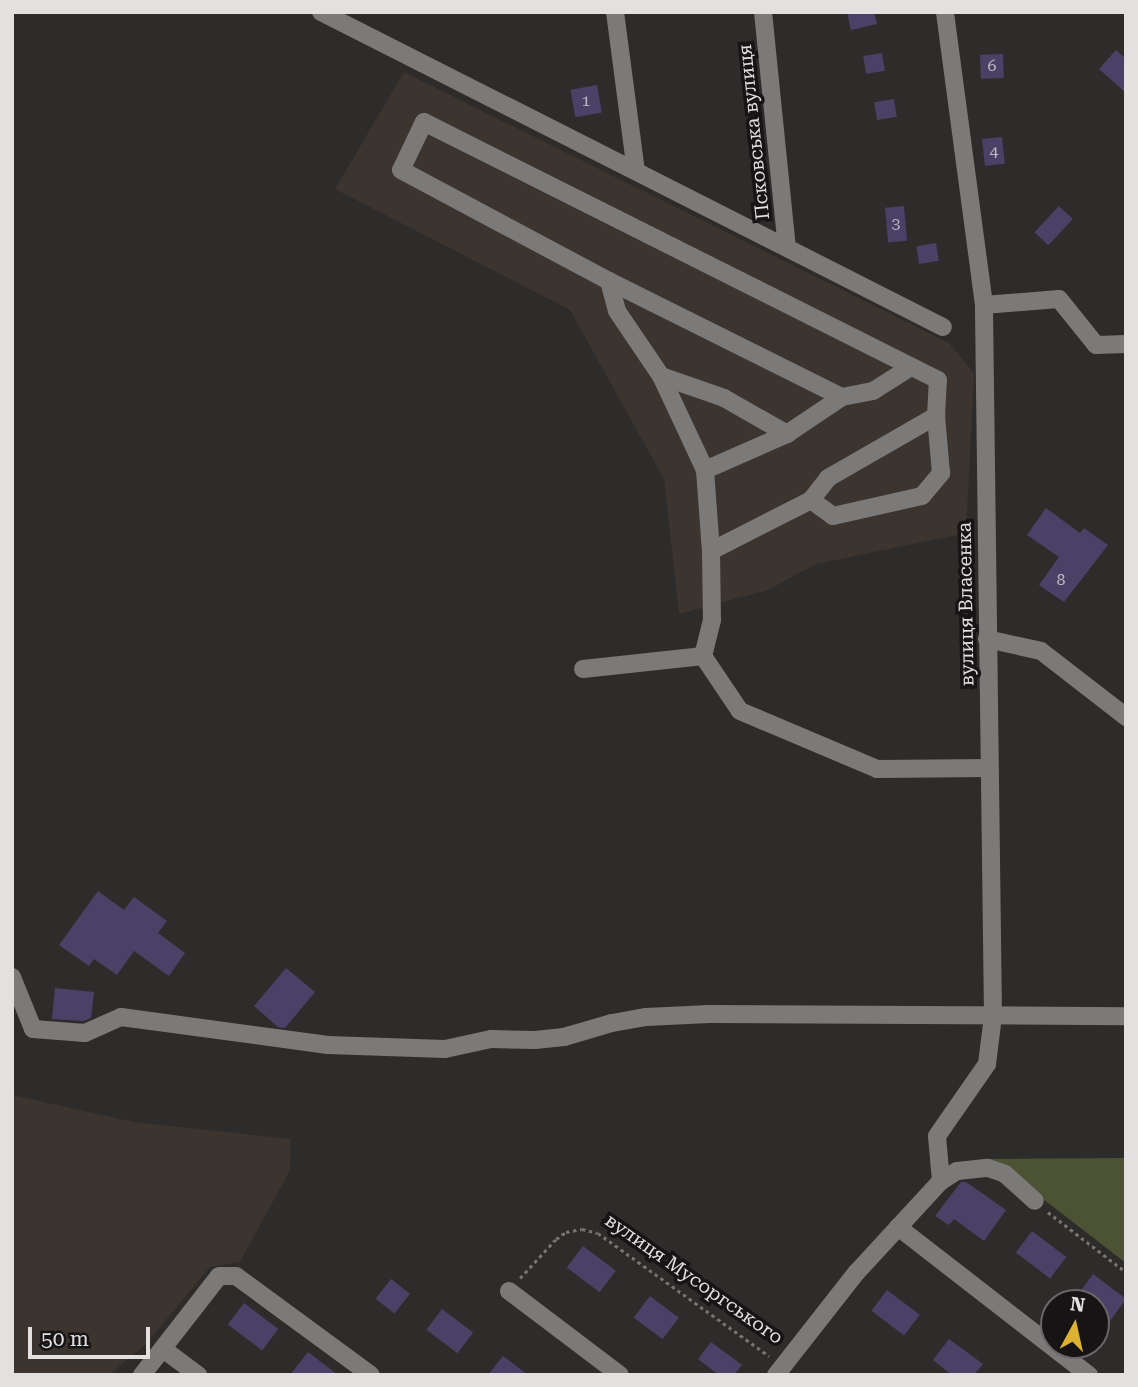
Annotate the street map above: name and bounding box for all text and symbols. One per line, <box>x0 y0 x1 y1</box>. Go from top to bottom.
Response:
street label: Псковська вулиця <box>733 43 775 221</box>
house number: 6 <box>988 56 996 76</box>
house number: 1 <box>582 91 590 111</box>
house number: 4 <box>990 142 998 162</box>
house number: 3 <box>892 214 900 234</box>
street label: вулиця Власенка <box>953 522 979 686</box>
house number: 8 <box>1057 570 1065 590</box>
street label: вулиця Мусоргського <box>601 1209 787 1349</box>
north arrow <box>1040 1289 1110 1359</box>
text: N <box>1069 1292 1087 1317</box>
scale bar <box>32 1314 154 1358</box>
text: 50 m <box>41 1327 89 1351</box>

